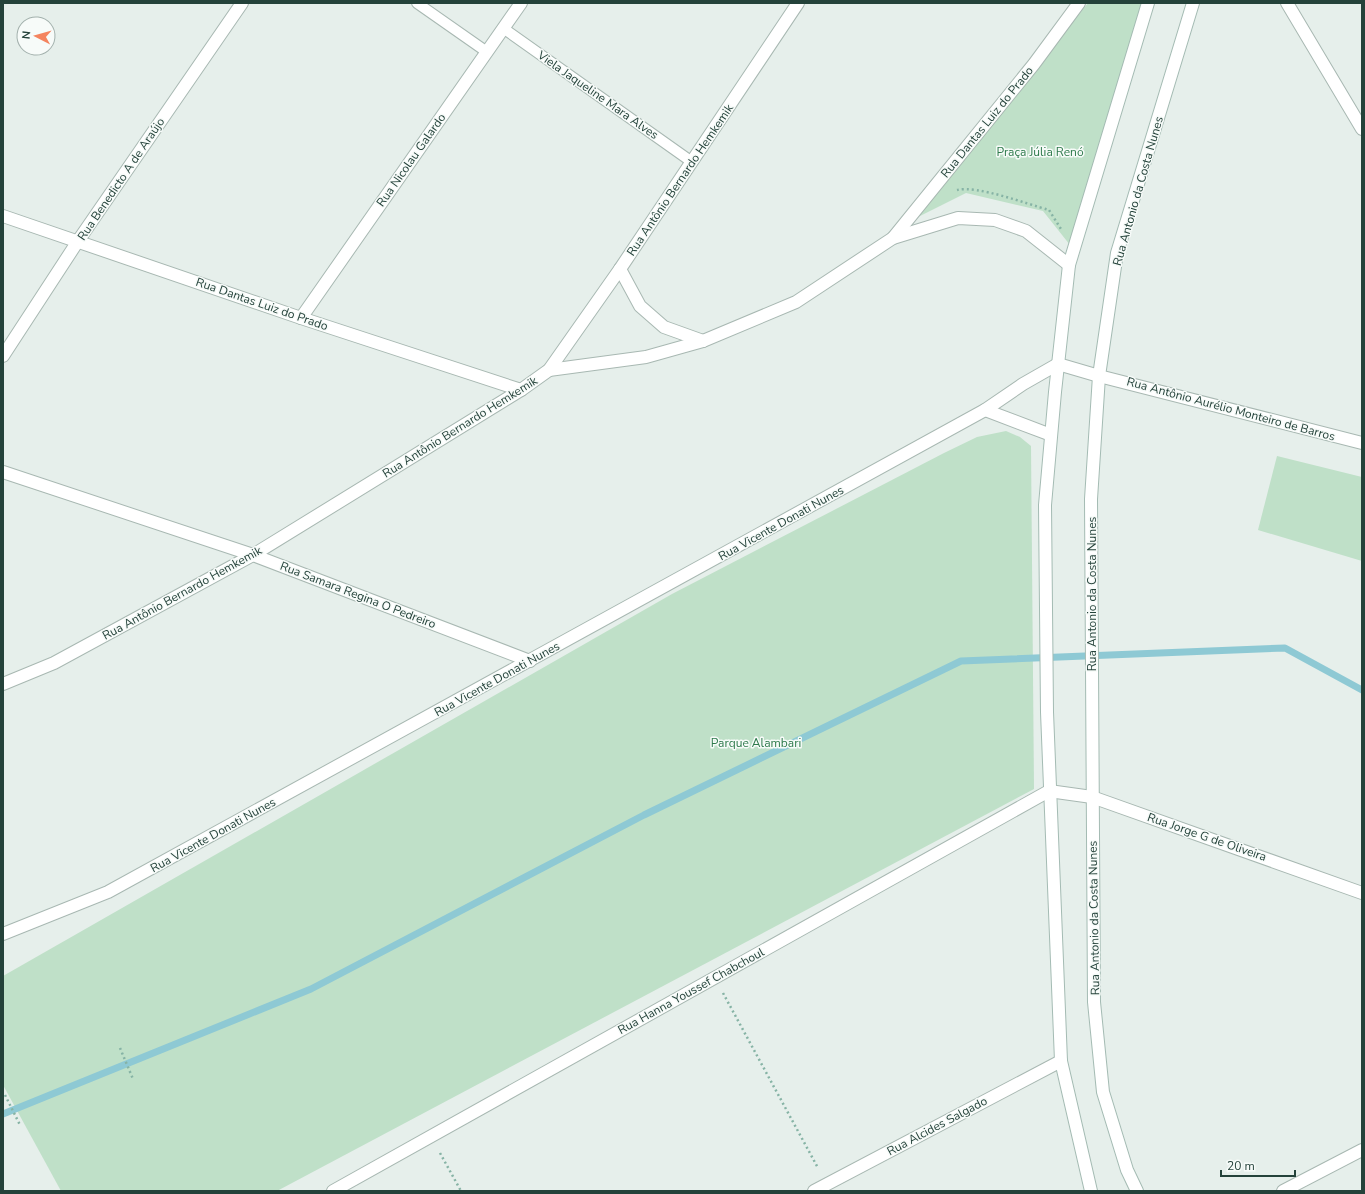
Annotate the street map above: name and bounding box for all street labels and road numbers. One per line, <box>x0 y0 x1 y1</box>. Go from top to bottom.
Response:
street label: Viela Jaqueline Mara Alves <box>534 47 662 143</box>
street label: Rua Dantas Luiz do Prado <box>937 63 1037 181</box>
street label: Rua Antônio Bernardo Hemkemik <box>623 100 738 259</box>
street label: Rua Nicolau Galardo <box>373 110 449 210</box>
street label: Rua Benedicto A de Araújo <box>74 114 168 244</box>
street label: Rua Antonio da Costa Nunes <box>1109 114 1167 268</box>
street label: Rua Dantas Luiz do Prado <box>194 274 331 334</box>
street label: Rua Antônio Bernardo Hemkemik <box>379 372 541 481</box>
street label: Rua Antônio Aurélio Monteiro de Barros <box>1125 373 1337 445</box>
street label: Rua Vicente Donati Nunes <box>716 482 847 564</box>
street label: Rua Antonio da Costa Nunes <box>1084 516 1100 671</box>
street label: Rua Antônio Bernardo Hemkemik <box>99 542 265 644</box>
street label: Rua Samara Regina O Pedreiro <box>278 558 439 632</box>
street label: Rua Vicente Donati Nunes <box>432 638 563 720</box>
street label: Rua Vicente Donati Nunes <box>148 794 279 876</box>
street label: Rua Jorge G de Oliveira <box>1145 809 1269 865</box>
street label: Rua Antonio da Costa Nunes <box>1085 840 1103 995</box>
street label: Rua Hanna Youssef Chabchoul <box>615 944 767 1038</box>
street label: Rua Alcides Salgado <box>884 1093 990 1159</box>

